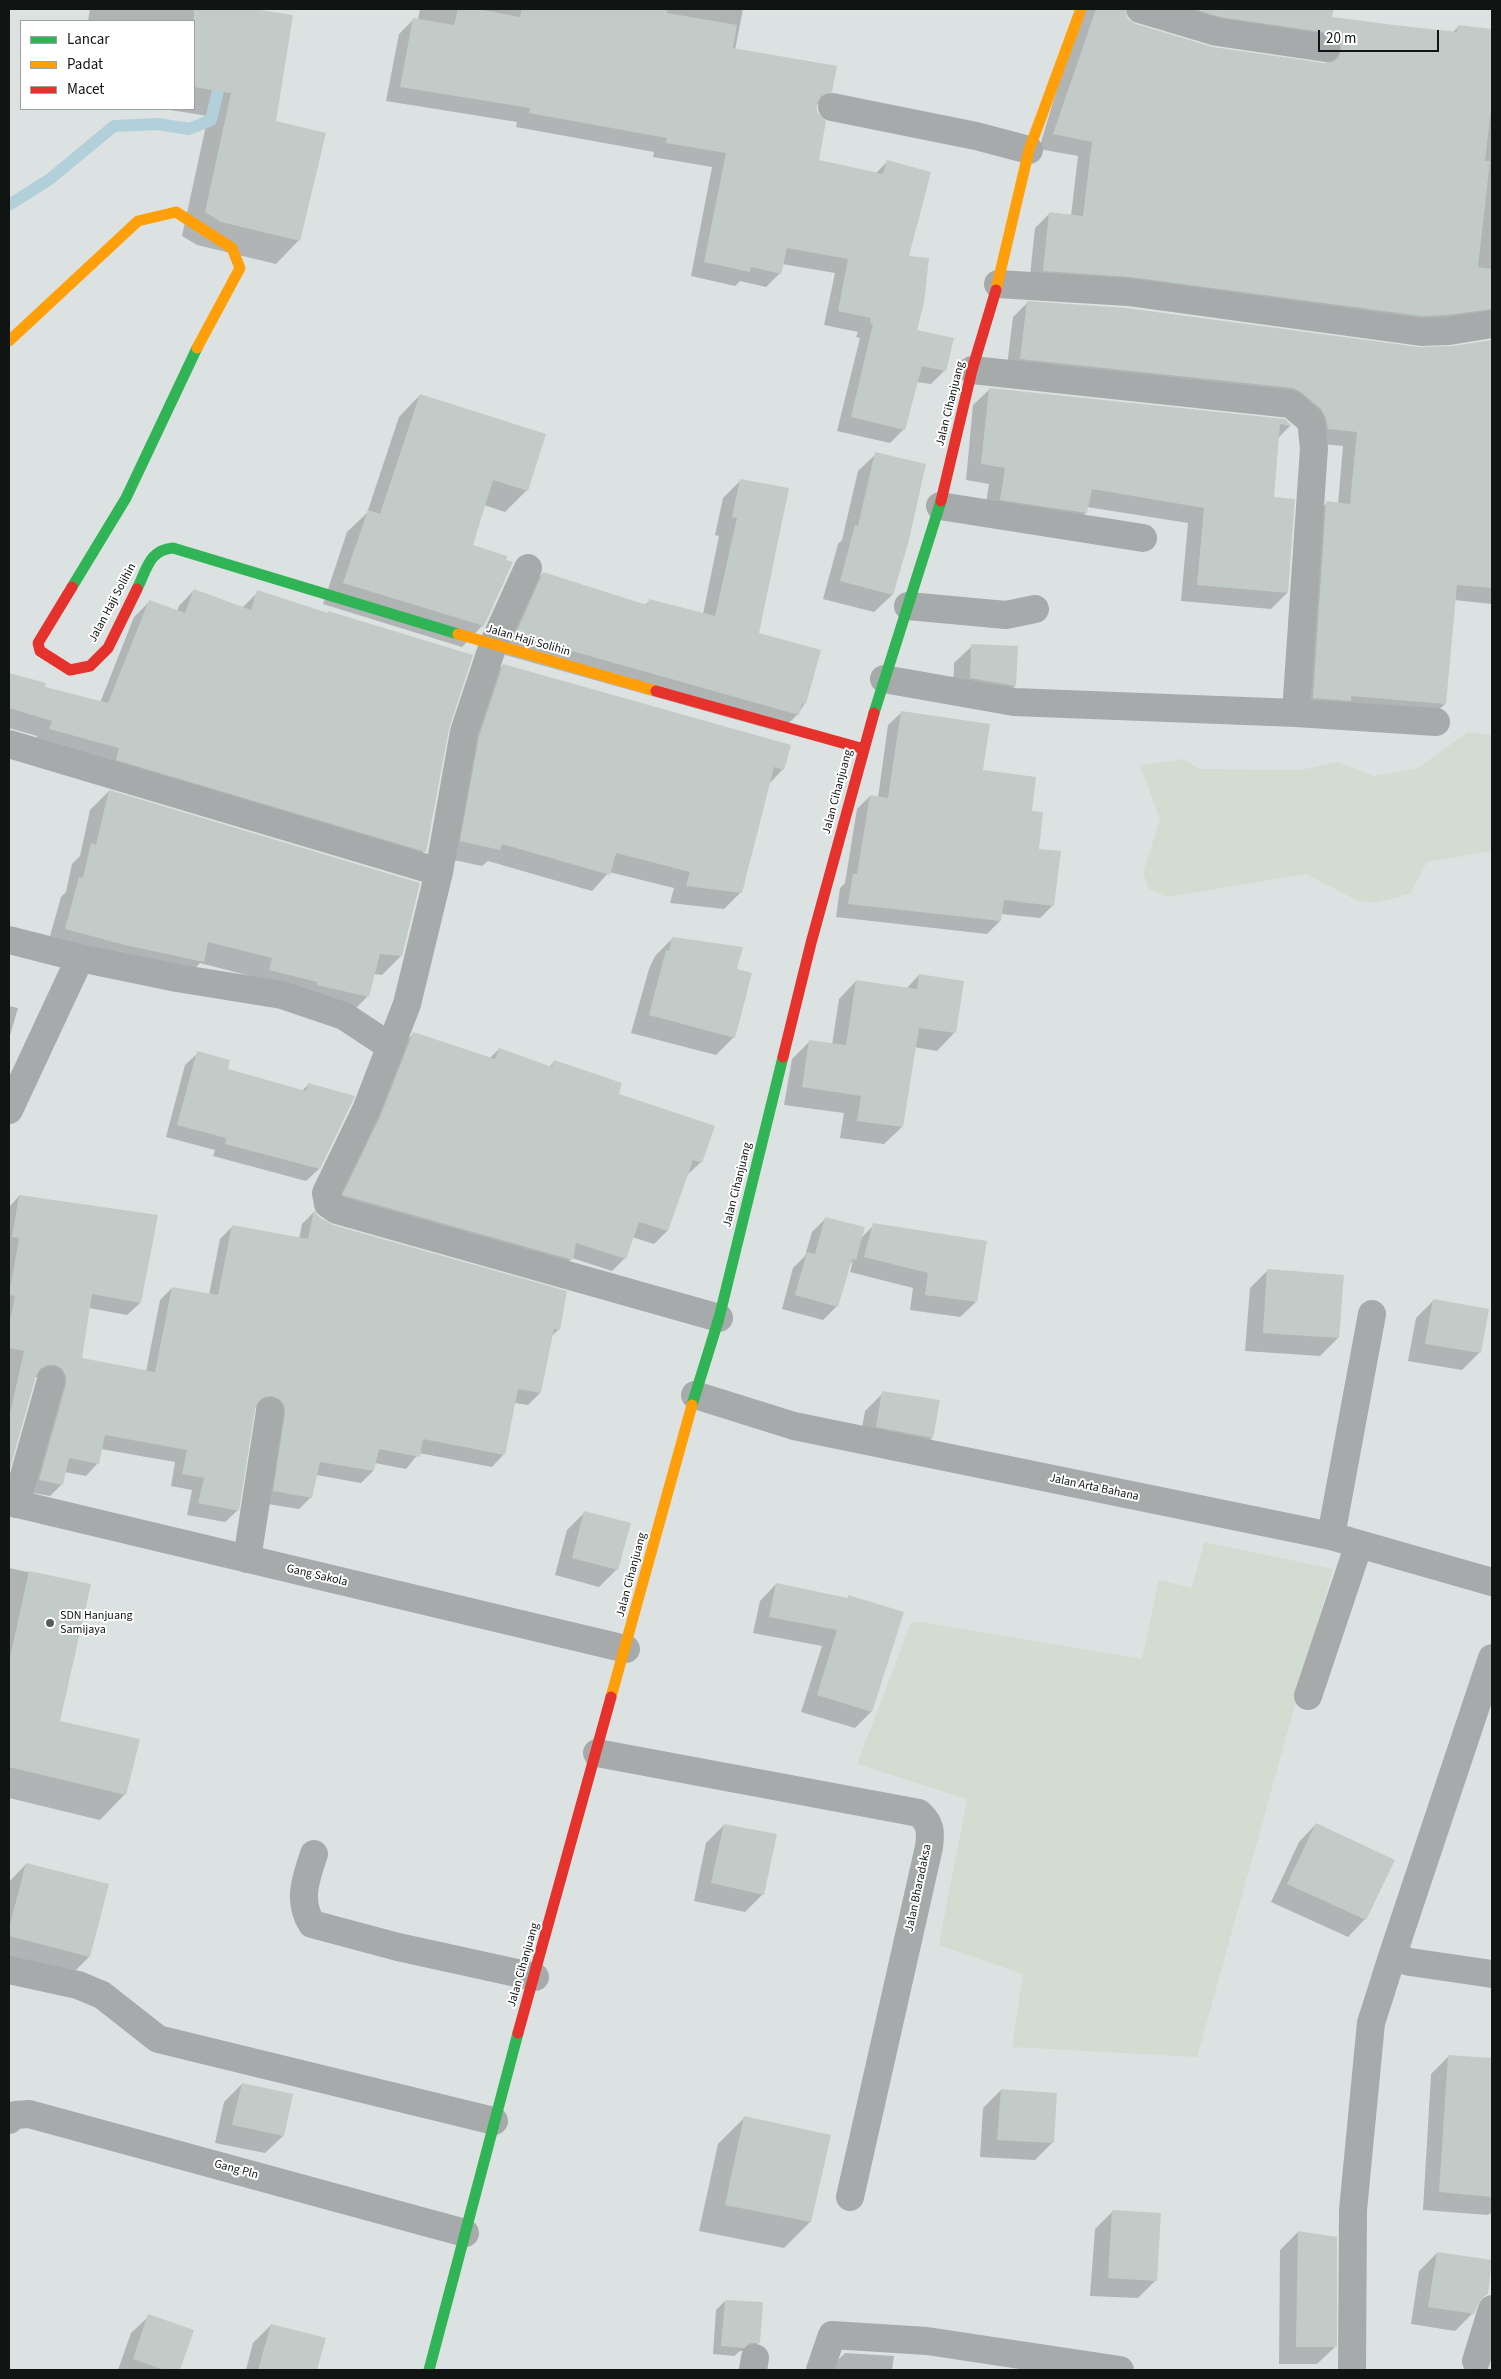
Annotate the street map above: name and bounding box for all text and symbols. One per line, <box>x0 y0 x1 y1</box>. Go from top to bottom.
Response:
legend <box>20 20 195 110</box>
scale bar <box>1321 20 1442 52</box>
text: 20 m <box>1326 28 1356 49</box>
text: Lancar <box>67 29 110 50</box>
text: Padat <box>67 54 103 75</box>
text: Macet <box>67 79 104 100</box>
street label: Jalan Cihanjuang <box>933 360 969 448</box>
street label: Jalan Haji Solihin <box>86 561 140 645</box>
street label: Jalan Haji Solihin <box>484 622 572 660</box>
street label: Jalan Cihanjuang <box>820 748 856 836</box>
street label: Jalan Cihanjuang <box>720 1141 756 1229</box>
street label: Jalan Arta Bahana <box>1048 1471 1140 1505</box>
street label: Jalan Cihanjuang <box>614 1531 650 1619</box>
street label: Gang Sakola <box>285 1562 349 1590</box>
place label: SDN Hanjuang Samijaya <box>60 1609 133 1637</box>
marker: SDN Hanjuang Samijaya <box>44 1617 56 1629</box>
street label: Jalan Bharadaksa <box>903 1843 935 1933</box>
street label: Jalan Cihanjuang <box>505 1921 543 2009</box>
street label: Gang Pln <box>212 2157 260 2183</box>

